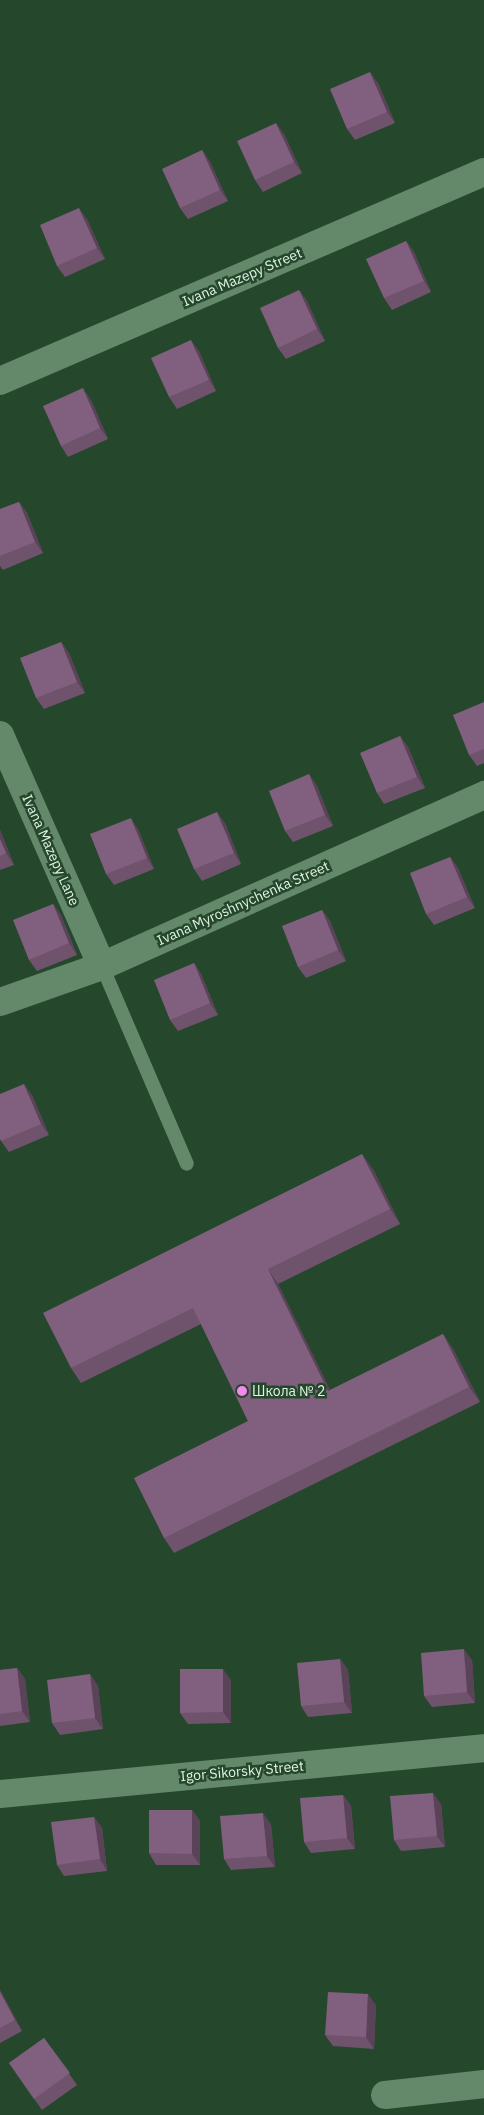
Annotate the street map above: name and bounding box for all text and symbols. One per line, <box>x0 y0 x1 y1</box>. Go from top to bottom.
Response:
street label: Ivana Mazepy Street <box>180 244 304 310</box>
street label: Ivana Mazepy Lane <box>19 792 83 908</box>
street label: Ivana Myroshnychenka Street <box>154 857 332 949</box>
place label: Школа № 2 <box>252 1383 325 1399</box>
marker: Школа № 2 <box>236 1385 248 1397</box>
street label: Igor Sikorsky Street <box>180 1757 304 1785</box>

